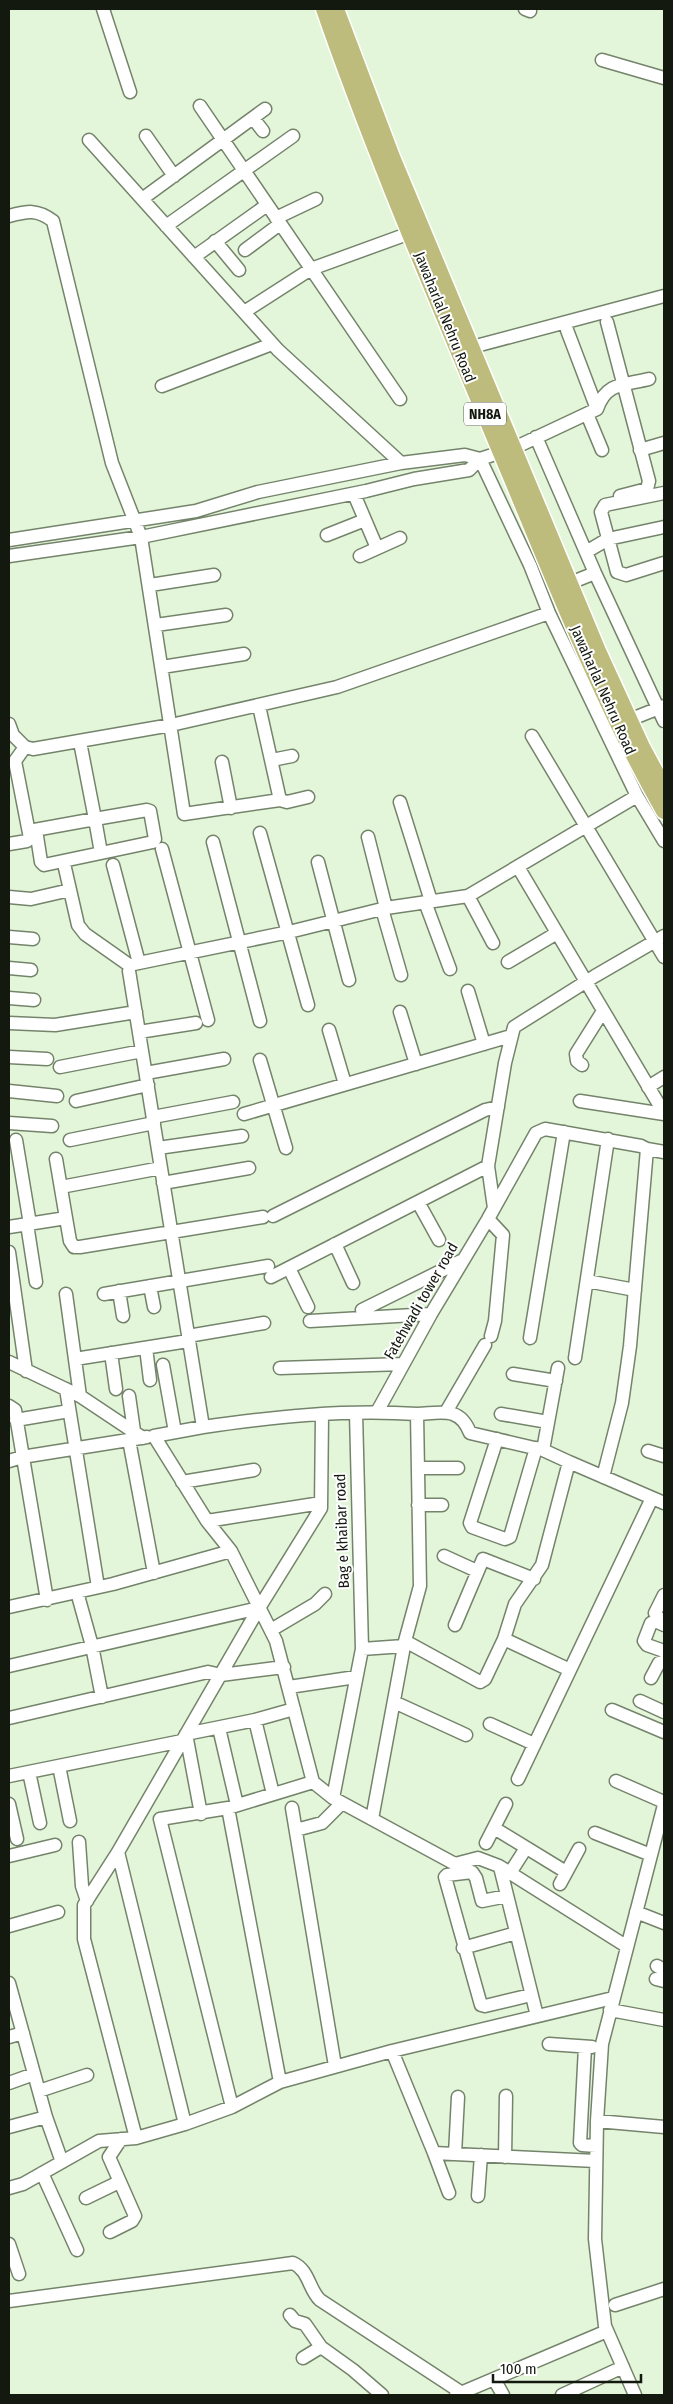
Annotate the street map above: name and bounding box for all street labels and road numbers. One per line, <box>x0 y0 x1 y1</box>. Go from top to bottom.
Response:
street label: Jawaharlal Nehru Road <box>411 249 479 385</box>
road number: NH8A <box>464 402 506 426</box>
street label: Jawaharlal Nehru Road <box>566 623 640 757</box>
street label: Fatehwadi tower road <box>380 1239 462 1363</box>
street label: Bag e khaibar road <box>331 1473 353 1589</box>

